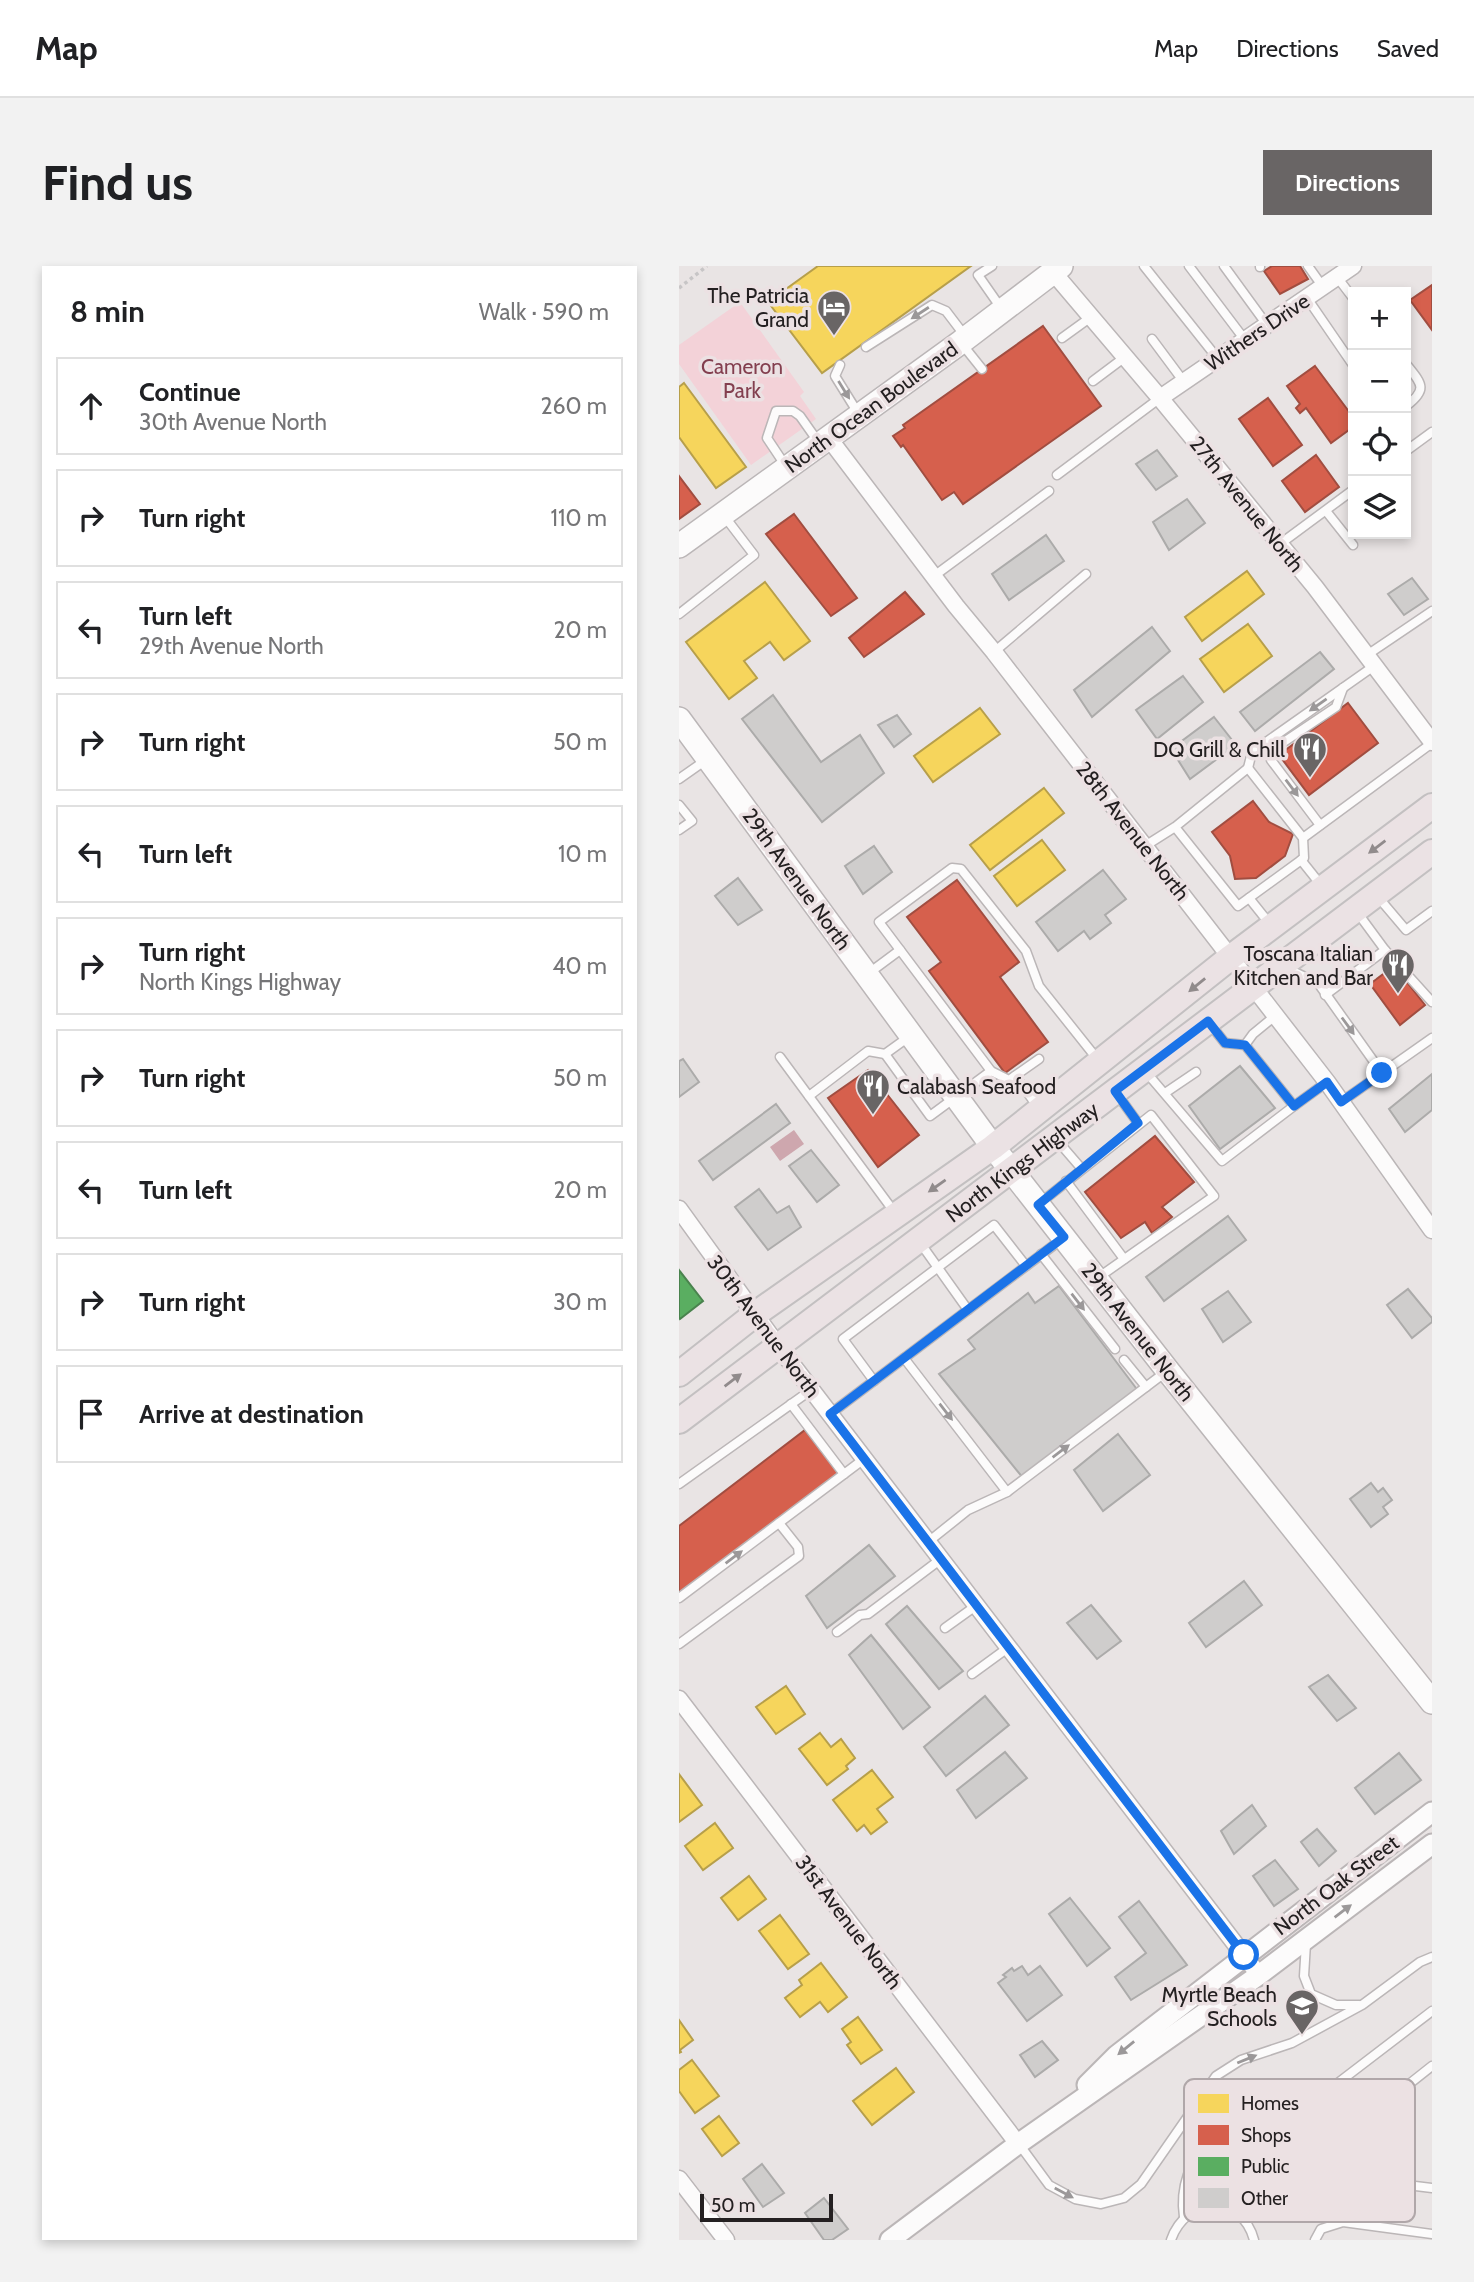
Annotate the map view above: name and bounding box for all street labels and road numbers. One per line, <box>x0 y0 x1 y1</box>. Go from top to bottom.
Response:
street label: Withers Drive <box>1200 288 1314 376</box>
street label: North Ocean Boulevard <box>780 336 962 478</box>
street label: 27th Avenue North <box>1185 431 1309 577</box>
street label: 28th Avenue North <box>1071 757 1195 905</box>
street label: 29th Avenue North <box>737 803 857 955</box>
street label: North Kings Highway <box>941 1096 1104 1227</box>
street label: 30th Avenue North <box>702 1250 826 1402</box>
street label: 29th Avenue North <box>1076 1258 1200 1406</box>
street label: North Oak Street <box>1269 1830 1403 1940</box>
street label: 31st Avenue North <box>791 1850 907 1994</box>

